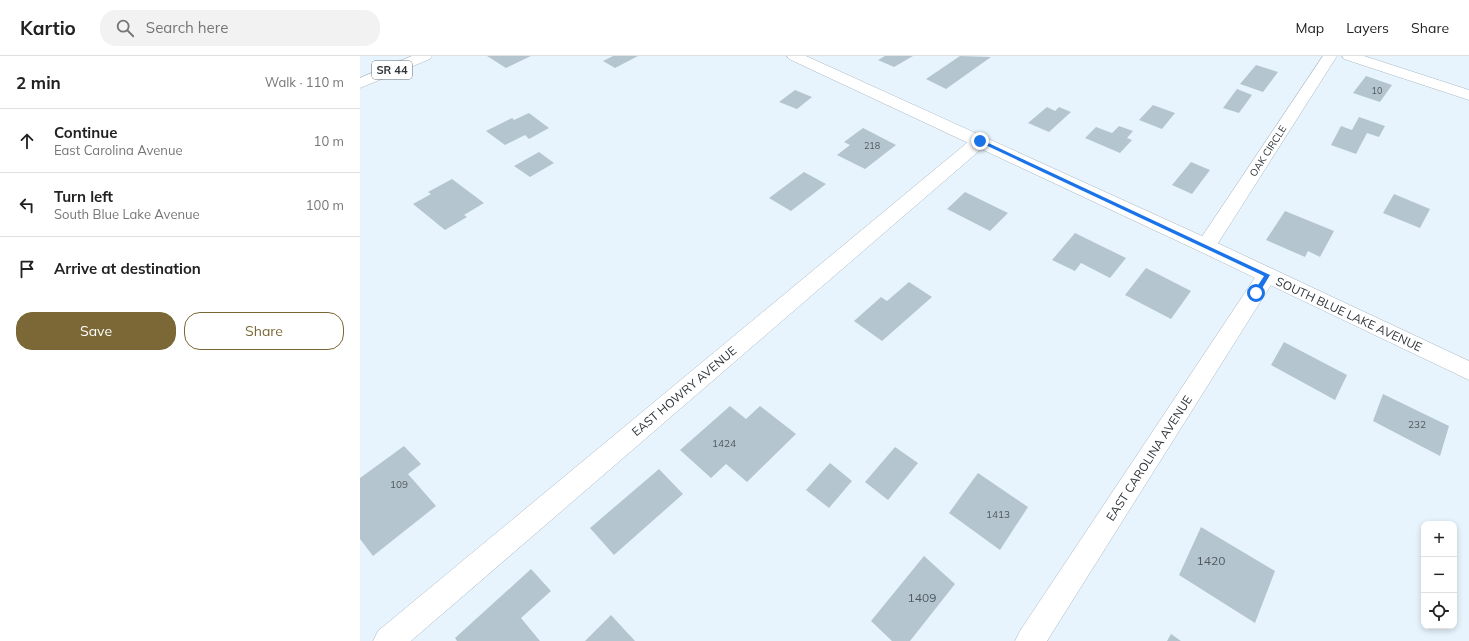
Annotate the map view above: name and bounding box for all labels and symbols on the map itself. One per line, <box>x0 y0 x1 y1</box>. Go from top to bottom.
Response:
road number: SR 44 <box>372 61 412 79</box>
house number: 10 <box>1372 85 1382 96</box>
street label: OAK CIRCLE <box>1247 123 1289 179</box>
route end <box>971 132 989 150</box>
house number: 218 <box>864 140 880 151</box>
street label: SOUTH BLUE LAKE AVENUE <box>1273 273 1425 355</box>
route start <box>1247 284 1265 302</box>
street label: EAST HOWRY AVENUE <box>629 343 739 439</box>
street label: EAST CAROLINA AVENUE <box>1103 392 1195 524</box>
house number: 232 <box>1408 418 1426 431</box>
house number: 1424 <box>712 437 736 450</box>
house number: 109 <box>390 478 408 491</box>
house number: 1413 <box>986 508 1010 521</box>
house number: 1420 <box>1197 553 1225 568</box>
house number: 1409 <box>908 590 936 605</box>

